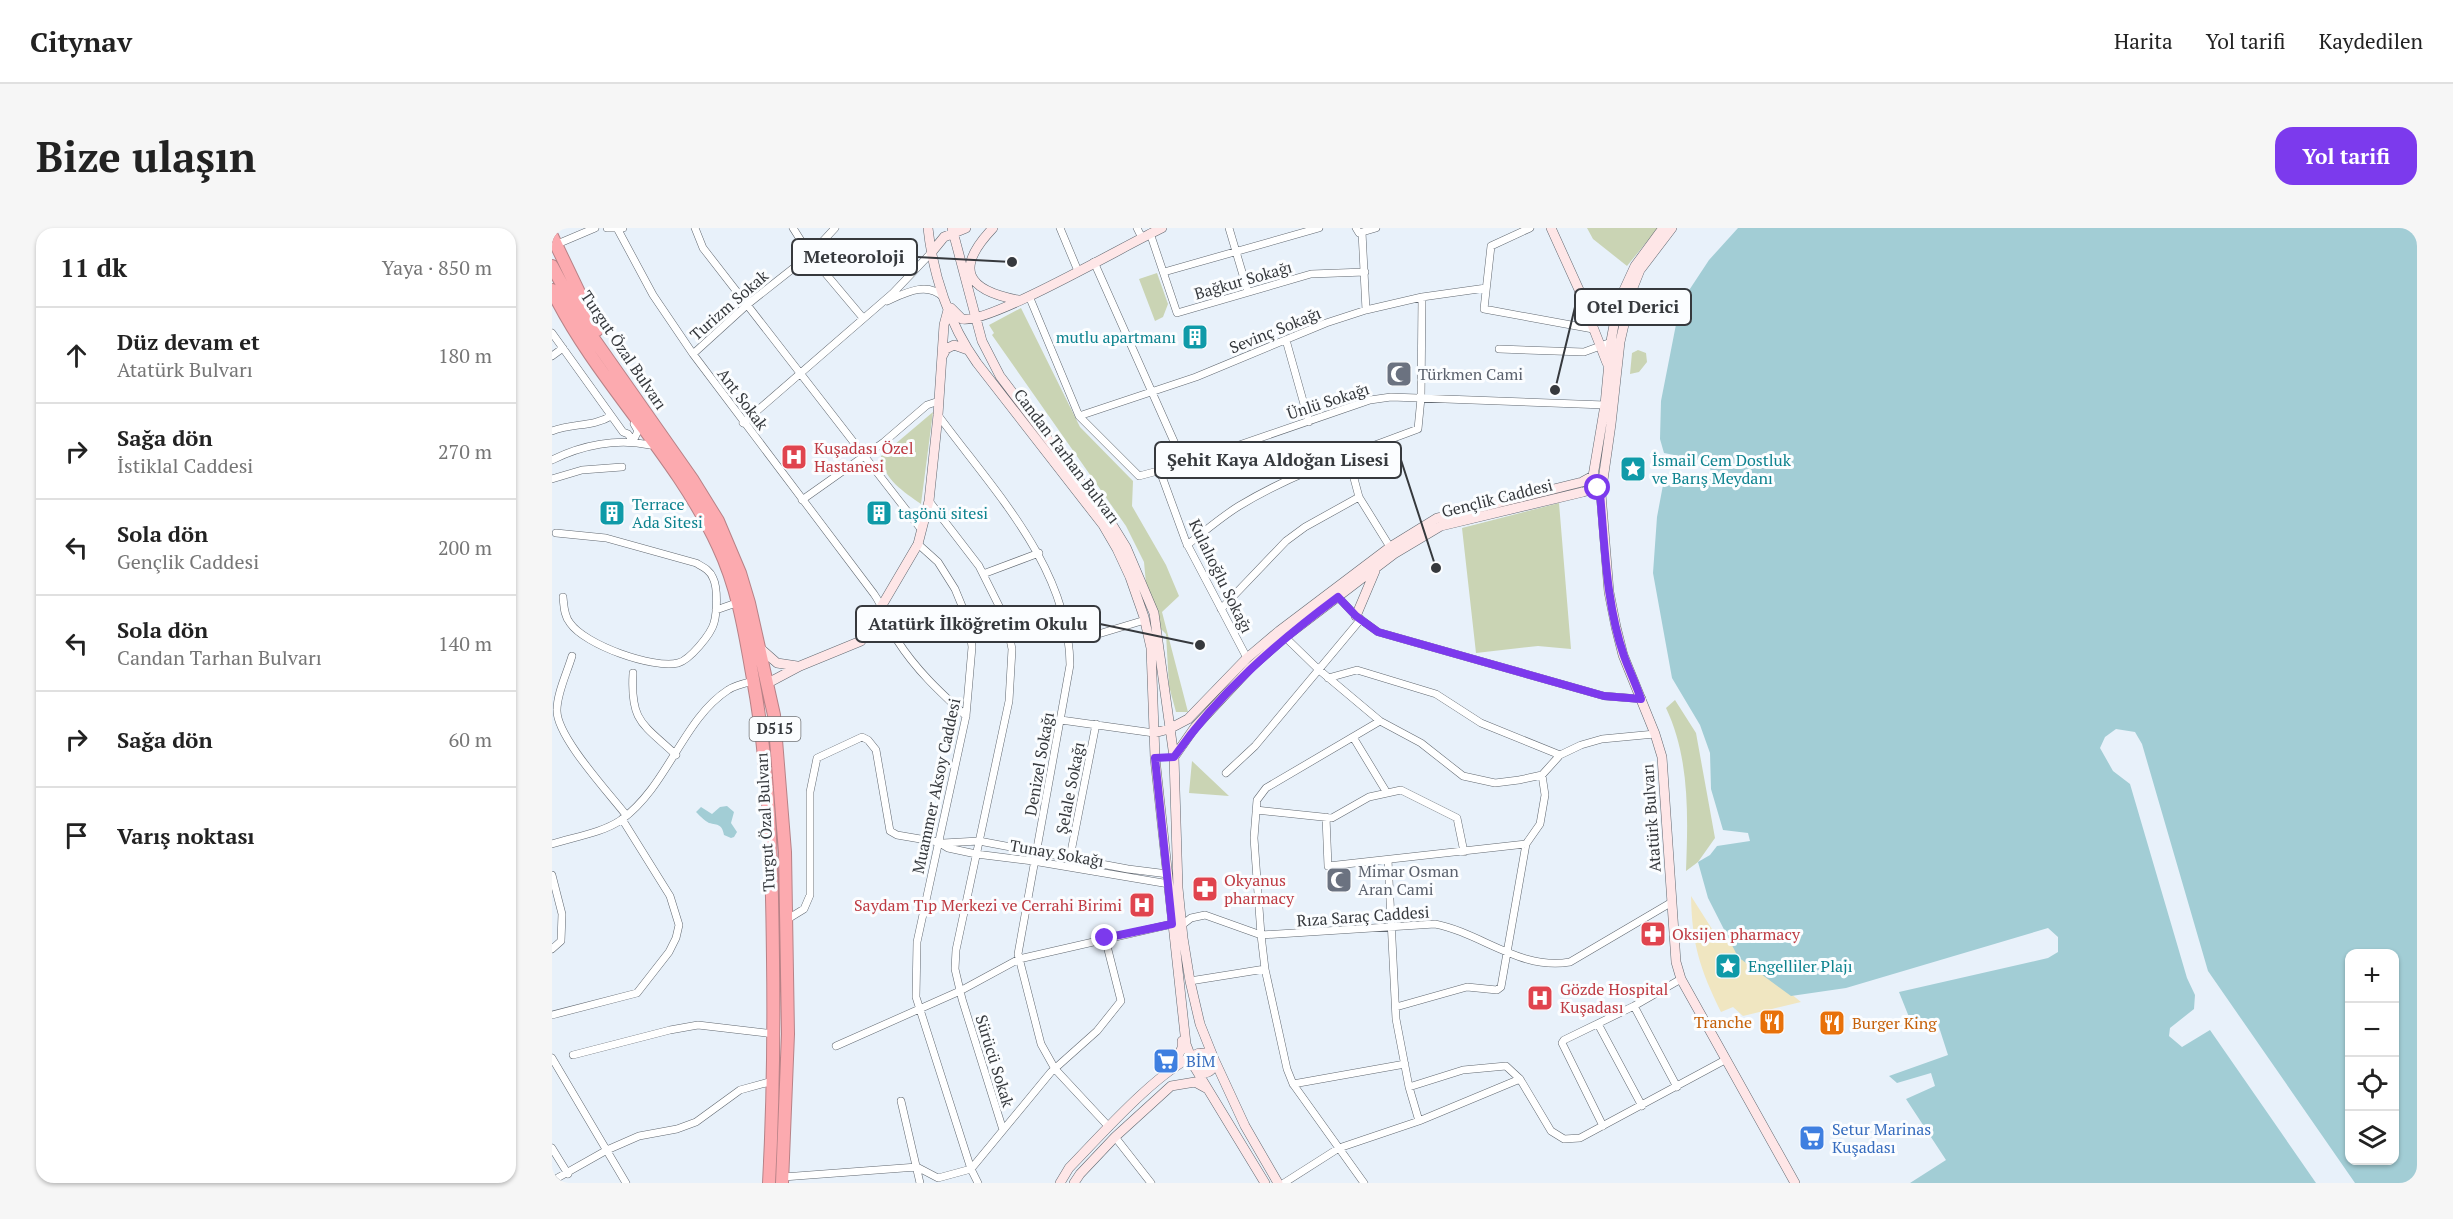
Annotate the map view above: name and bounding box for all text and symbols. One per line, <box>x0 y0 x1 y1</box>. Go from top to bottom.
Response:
text: Citynav <box>30 23 132 60</box>
text: Harita <box>2114 27 2173 55</box>
text: Yol tarifi <box>2206 27 2286 55</box>
text: Kaydedilen <box>2319 27 2423 55</box>
button: Yol tarifi <box>2275 127 2417 185</box>
text: Bize ulaşın <box>36 128 256 184</box>
callout: Meteoroloji <box>792 239 917 275</box>
text: Meteoroloji <box>804 244 904 268</box>
text: 11 dk <box>60 250 127 284</box>
text: Yaya · 850 m <box>382 254 492 281</box>
street label: Bağkur Sokağı <box>1192 255 1295 304</box>
street label: Turizm Sokak <box>685 264 773 345</box>
street label: Turgut Özal Bulvarı <box>576 286 672 414</box>
callout: Otel Derici <box>1575 289 1691 325</box>
text: Otel Derici <box>1587 294 1679 318</box>
street label: Sevinç Sokağı <box>1226 302 1324 358</box>
building icon: mutlu apartmanı <box>1180 322 1210 352</box>
place label: mutlu apartmanı <box>1056 326 1176 348</box>
text: Düz devam et <box>117 327 260 356</box>
icon: ahead <box>60 339 93 372</box>
text: 180 m <box>438 342 492 369</box>
text: Atatürk Bulvarı <box>117 356 253 383</box>
mosque icon: Türkmen Cami <box>1384 359 1414 389</box>
place label: Türkmen Cami <box>1418 363 1523 385</box>
street label: Ant Sokak <box>712 364 774 435</box>
street label: Ünlü Sokağı <box>1284 377 1372 425</box>
street label: Candan Tarhan Bulvarı <box>1009 384 1125 528</box>
text: Sağa dön <box>117 423 213 452</box>
icon: right <box>60 435 93 468</box>
place label: Kuşadası Özel Hastanesi <box>814 437 914 477</box>
text: 270 m <box>438 438 492 465</box>
hospital icon: Kuşadası Özel Hastanesi <box>779 442 809 472</box>
callout: Şehit Kaya Aldoğan Lisesi <box>1155 442 1401 478</box>
text: Şehit Kaya Aldoğan Lisesi <box>1167 447 1389 471</box>
place label: İsmail Cem Dostluk ve Barış Meydanı <box>1651 449 1792 489</box>
text: İstiklal Caddesi <box>117 452 253 479</box>
place icon: İsmail Cem Dostluk ve Barış Meydanı <box>1618 454 1648 484</box>
street label: Gençlik Caddesi <box>1439 474 1555 522</box>
route start <box>1584 474 1610 500</box>
place label: Terrace Ada Sitesi <box>632 493 703 533</box>
building icon: Terrace Ada Sitesi <box>597 498 627 528</box>
building icon: taşönü sitesi <box>864 498 894 528</box>
place label: taşönü sitesi <box>898 502 988 524</box>
street label: Kulalıoğlu Sokağı <box>1184 515 1258 637</box>
text: Sola dön <box>117 519 208 548</box>
icon: left <box>60 531 93 564</box>
text: 200 m <box>438 534 492 561</box>
text: Gençlik Caddesi <box>117 548 259 575</box>
callout: Atatürk İlköğretim Okulu <box>856 606 1100 642</box>
text: Atatürk İlköğretim Okulu <box>868 611 1088 635</box>
text: Sola dön <box>117 615 208 644</box>
icon: left <box>60 627 93 660</box>
text: 140 m <box>438 630 492 657</box>
text: Candan Tarhan Bulvarı <box>117 644 322 671</box>
street label: Muammer Aksoy Caddesi <box>907 696 965 876</box>
street label: Denizel Sokağı <box>1019 710 1059 818</box>
road number: D515 <box>750 717 800 741</box>
icon: right <box>60 723 93 756</box>
text: Sağa dön <box>117 725 213 754</box>
text: 60 m <box>449 726 492 753</box>
street label: Şelale Sokağı <box>1050 740 1090 836</box>
street label: Turgut Özal Bulvarı <box>750 752 780 892</box>
street label: Atatürk Bulvarı <box>1636 763 1666 873</box>
icon: arrive <box>60 819 93 852</box>
text: Varış noktası <box>117 821 255 850</box>
street label: Tunay Sokağı <box>1008 834 1106 872</box>
place label: Mimar Osman Aran Cami <box>1358 860 1459 900</box>
mosque icon: Mimar Osman Aran Cami <box>1324 865 1354 895</box>
place label: Okyanus pharmacy <box>1224 869 1295 909</box>
pharmacy icon: Okyanus pharmacy <box>1190 874 1220 904</box>
hospital icon: Saydam Tıp Merkezi ve Cerrahi Birimi <box>1127 890 1157 920</box>
place label: Saydam Tıp Merkezi ve Cerrahi Birimi <box>854 894 1122 916</box>
street label: Rıza Saraç Caddesi <box>1296 900 1430 932</box>
pharmacy icon: Oksijen pharmacy <box>1638 919 1668 949</box>
place label: Oksijen pharmacy <box>1672 923 1801 945</box>
route end <box>1091 924 1117 950</box>
map controls <box>2345 949 2399 1165</box>
button: + <box>2345 949 2399 1003</box>
place icon: Engelliler Plajı <box>1713 951 1743 981</box>
place label: Engelliler Plajı <box>1748 955 1853 977</box>
place label: Gözde Hospital Kuşadası <box>1560 978 1669 1018</box>
hospital icon: Gözde Hospital Kuşadası <box>1525 983 1555 1013</box>
button: − <box>2345 1003 2399 1057</box>
restaurant icon: Tranche <box>1757 1007 1787 1037</box>
restaurant icon: Burger King <box>1817 1008 1847 1038</box>
place label: Tranche <box>1694 1011 1752 1033</box>
street label: Sürücü Sokak <box>970 1012 1020 1111</box>
place label: Burger King <box>1852 1012 1937 1034</box>
supermarket icon: BİM <box>1151 1046 1181 1076</box>
place label: BİM <box>1186 1050 1215 1072</box>
button: locate <box>2345 1057 2399 1111</box>
button: layers <box>2345 1111 2399 1165</box>
place label: Setur Marinas Kuşadası <box>1832 1118 1931 1158</box>
supermarket icon: Setur Marinas Kuşadası <box>1797 1123 1827 1153</box>

